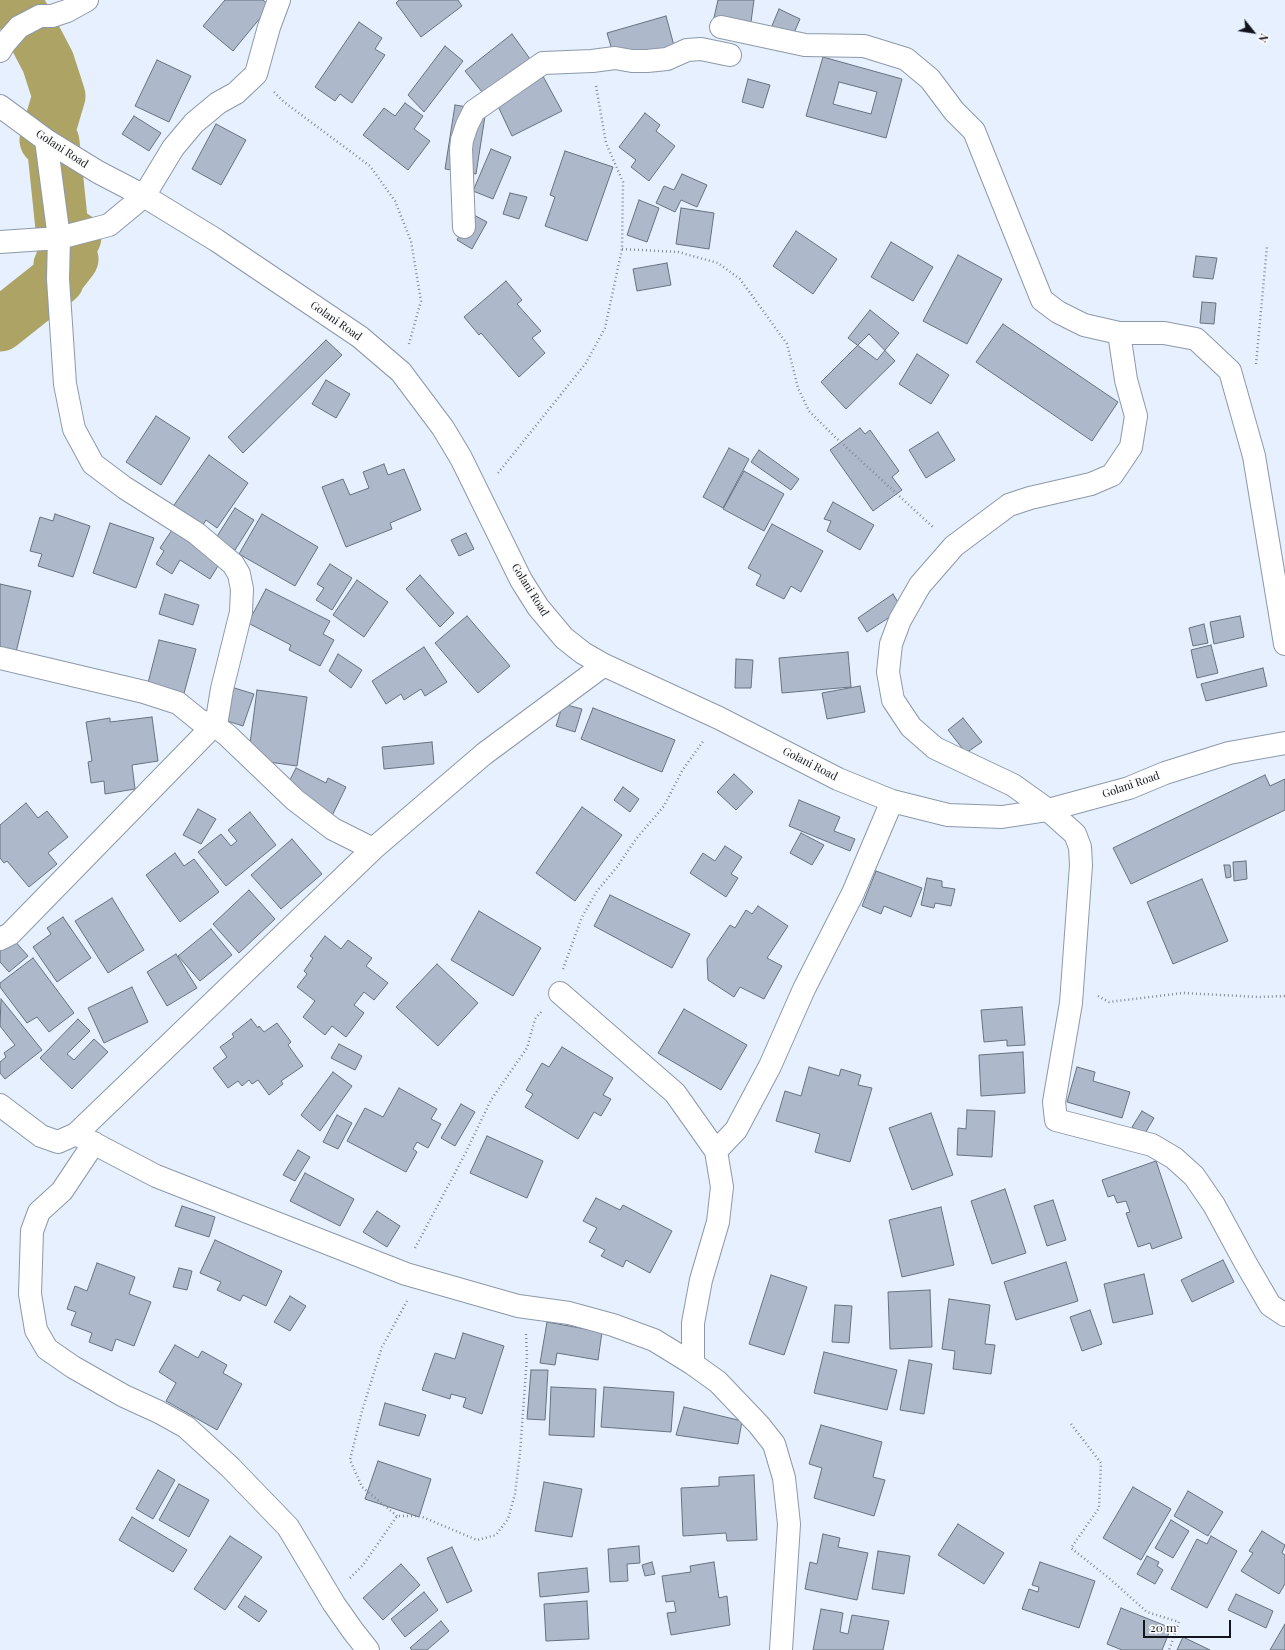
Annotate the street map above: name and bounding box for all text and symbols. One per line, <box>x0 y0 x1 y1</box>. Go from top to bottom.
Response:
north arrow <box>1233 12 1273 52</box>
text: N <box>1255 31 1272 45</box>
street label: Golani Road <box>33 127 91 171</box>
street label: Golani Road <box>308 298 364 344</box>
street label: Golani Road <box>509 561 551 619</box>
street label: Golani Road <box>780 745 840 783</box>
street label: Golani Road <box>1101 769 1161 801</box>
scale bar <box>1145 1612 1233 1638</box>
text: 20 m <box>1150 1619 1177 1635</box>

